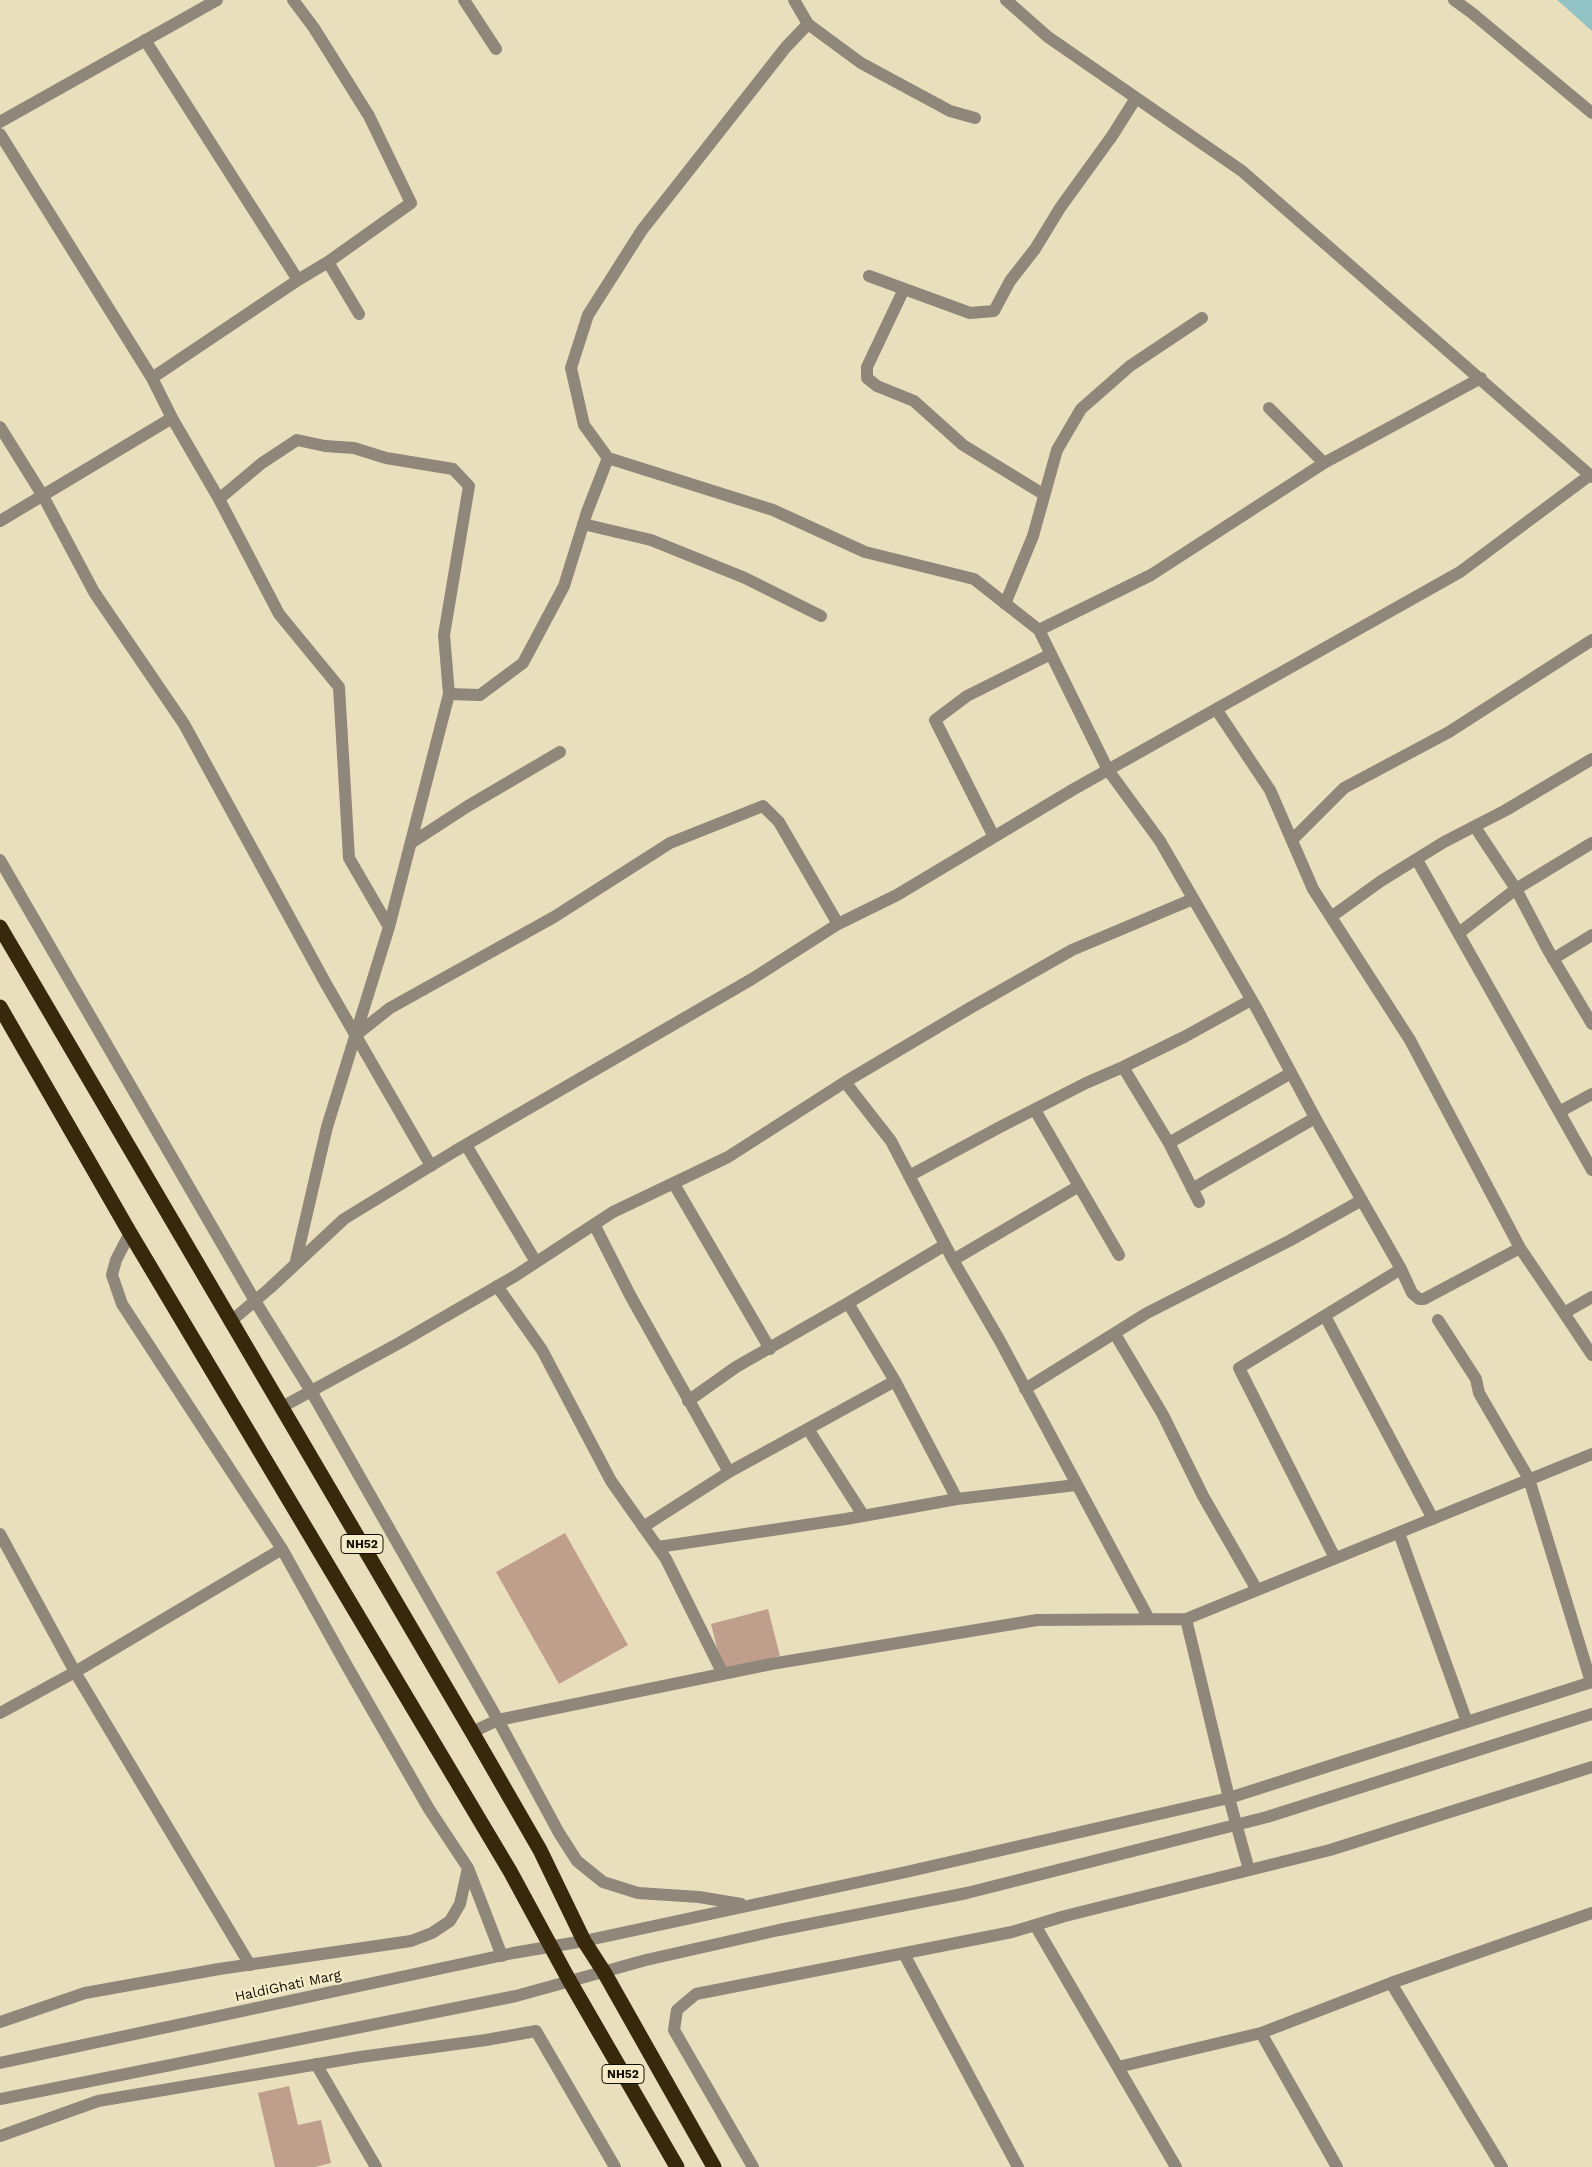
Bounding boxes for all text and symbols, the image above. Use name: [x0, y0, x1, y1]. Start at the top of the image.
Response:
road number: NH52: [341, 1535, 383, 1554]
street label: HaldiGhati Marg: [233, 1967, 343, 2005]
road number: NH52: [602, 2064, 644, 2084]

